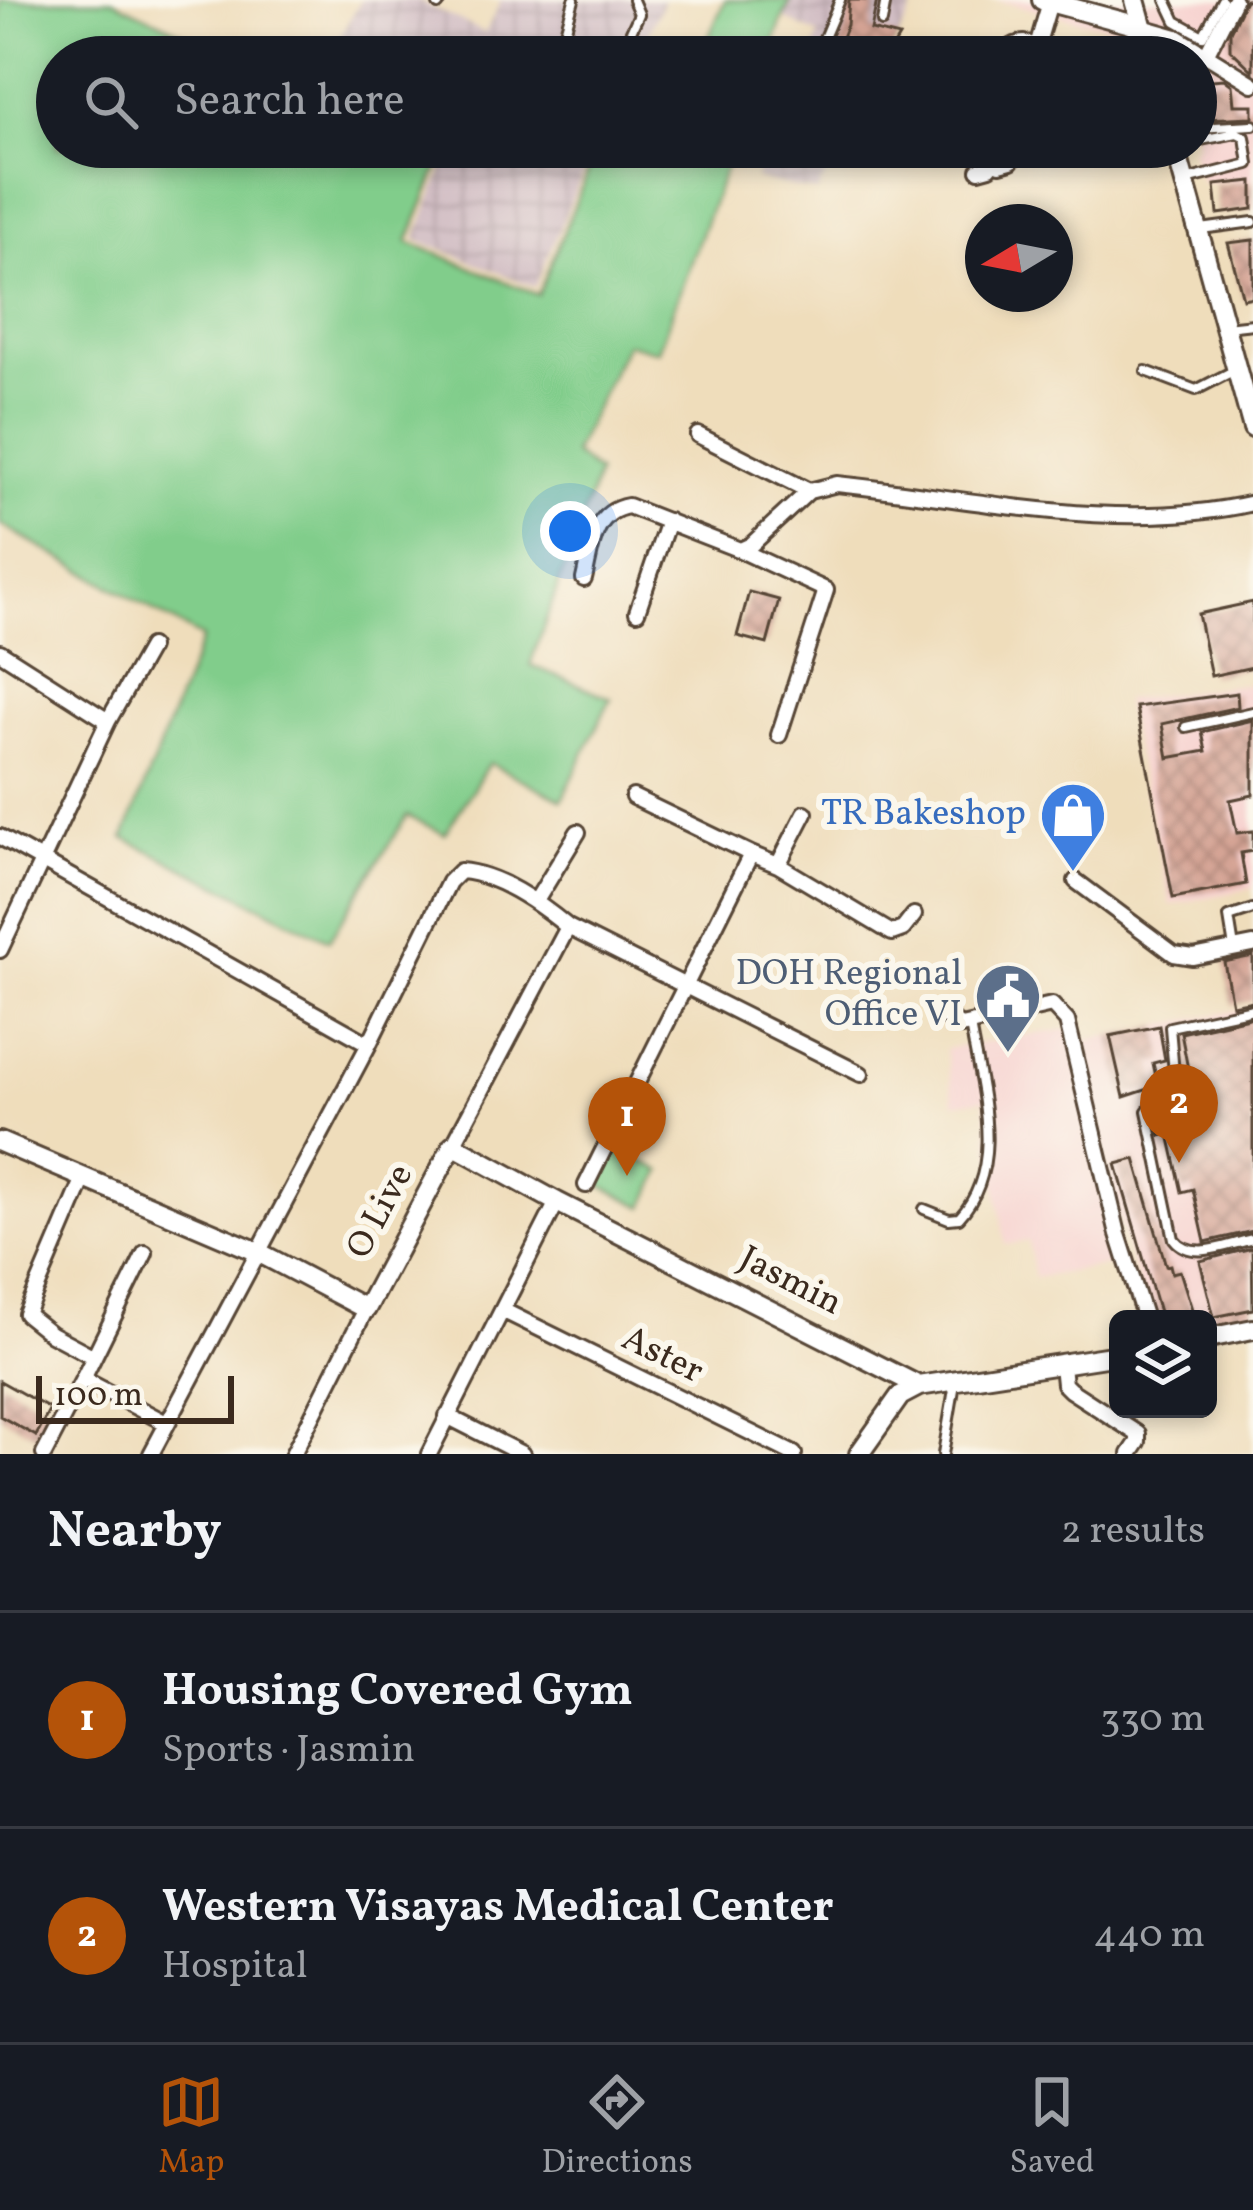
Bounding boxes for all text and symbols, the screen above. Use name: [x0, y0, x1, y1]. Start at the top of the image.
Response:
search box: [36, 36, 1217, 168]
icon: search: [78, 69, 144, 135]
text: Search here: [174, 71, 405, 134]
north arrow: [965, 204, 1073, 312]
your location: [540, 501, 600, 561]
shop icon: TR Bakeshop: [1038, 780, 1108, 874]
place label: TR Bakeshop: [821, 790, 1026, 840]
place label: DOH Regional Office VI: [736, 950, 962, 1041]
public building icon: DOH Regional Office VI: [973, 961, 1043, 1055]
pin: 2: [1140, 1064, 1218, 1163]
pin: 1: [588, 1077, 666, 1176]
street label: O Live: [335, 1156, 427, 1268]
street label: Jasmin: [730, 1235, 850, 1329]
map controls: [1109, 1310, 1217, 1418]
button: layers: [1109, 1310, 1217, 1418]
street label: Aster: [613, 1315, 711, 1397]
scale bar: [36, 1370, 234, 1423]
text: 100 m: [54, 1374, 143, 1420]
text: Nearby: [48, 1497, 222, 1568]
text: 2 results: [1061, 1505, 1205, 1559]
text: Housing Covered Gym: [162, 1661, 633, 1724]
text: 1: [79, 1693, 95, 1747]
text: 330 m: [1100, 1693, 1205, 1747]
text: Sports · Jasmin: [162, 1724, 415, 1778]
text: Western Visayas Medical Center: [162, 1877, 834, 1940]
text: 2: [77, 1909, 97, 1963]
text: 440 m: [1093, 1909, 1205, 1963]
text: Hospital: [162, 1940, 308, 1994]
tab: Map: [158, 2069, 225, 2187]
tab: Directions: [541, 2069, 693, 2187]
tab: Saved: [1010, 2069, 1095, 2187]

